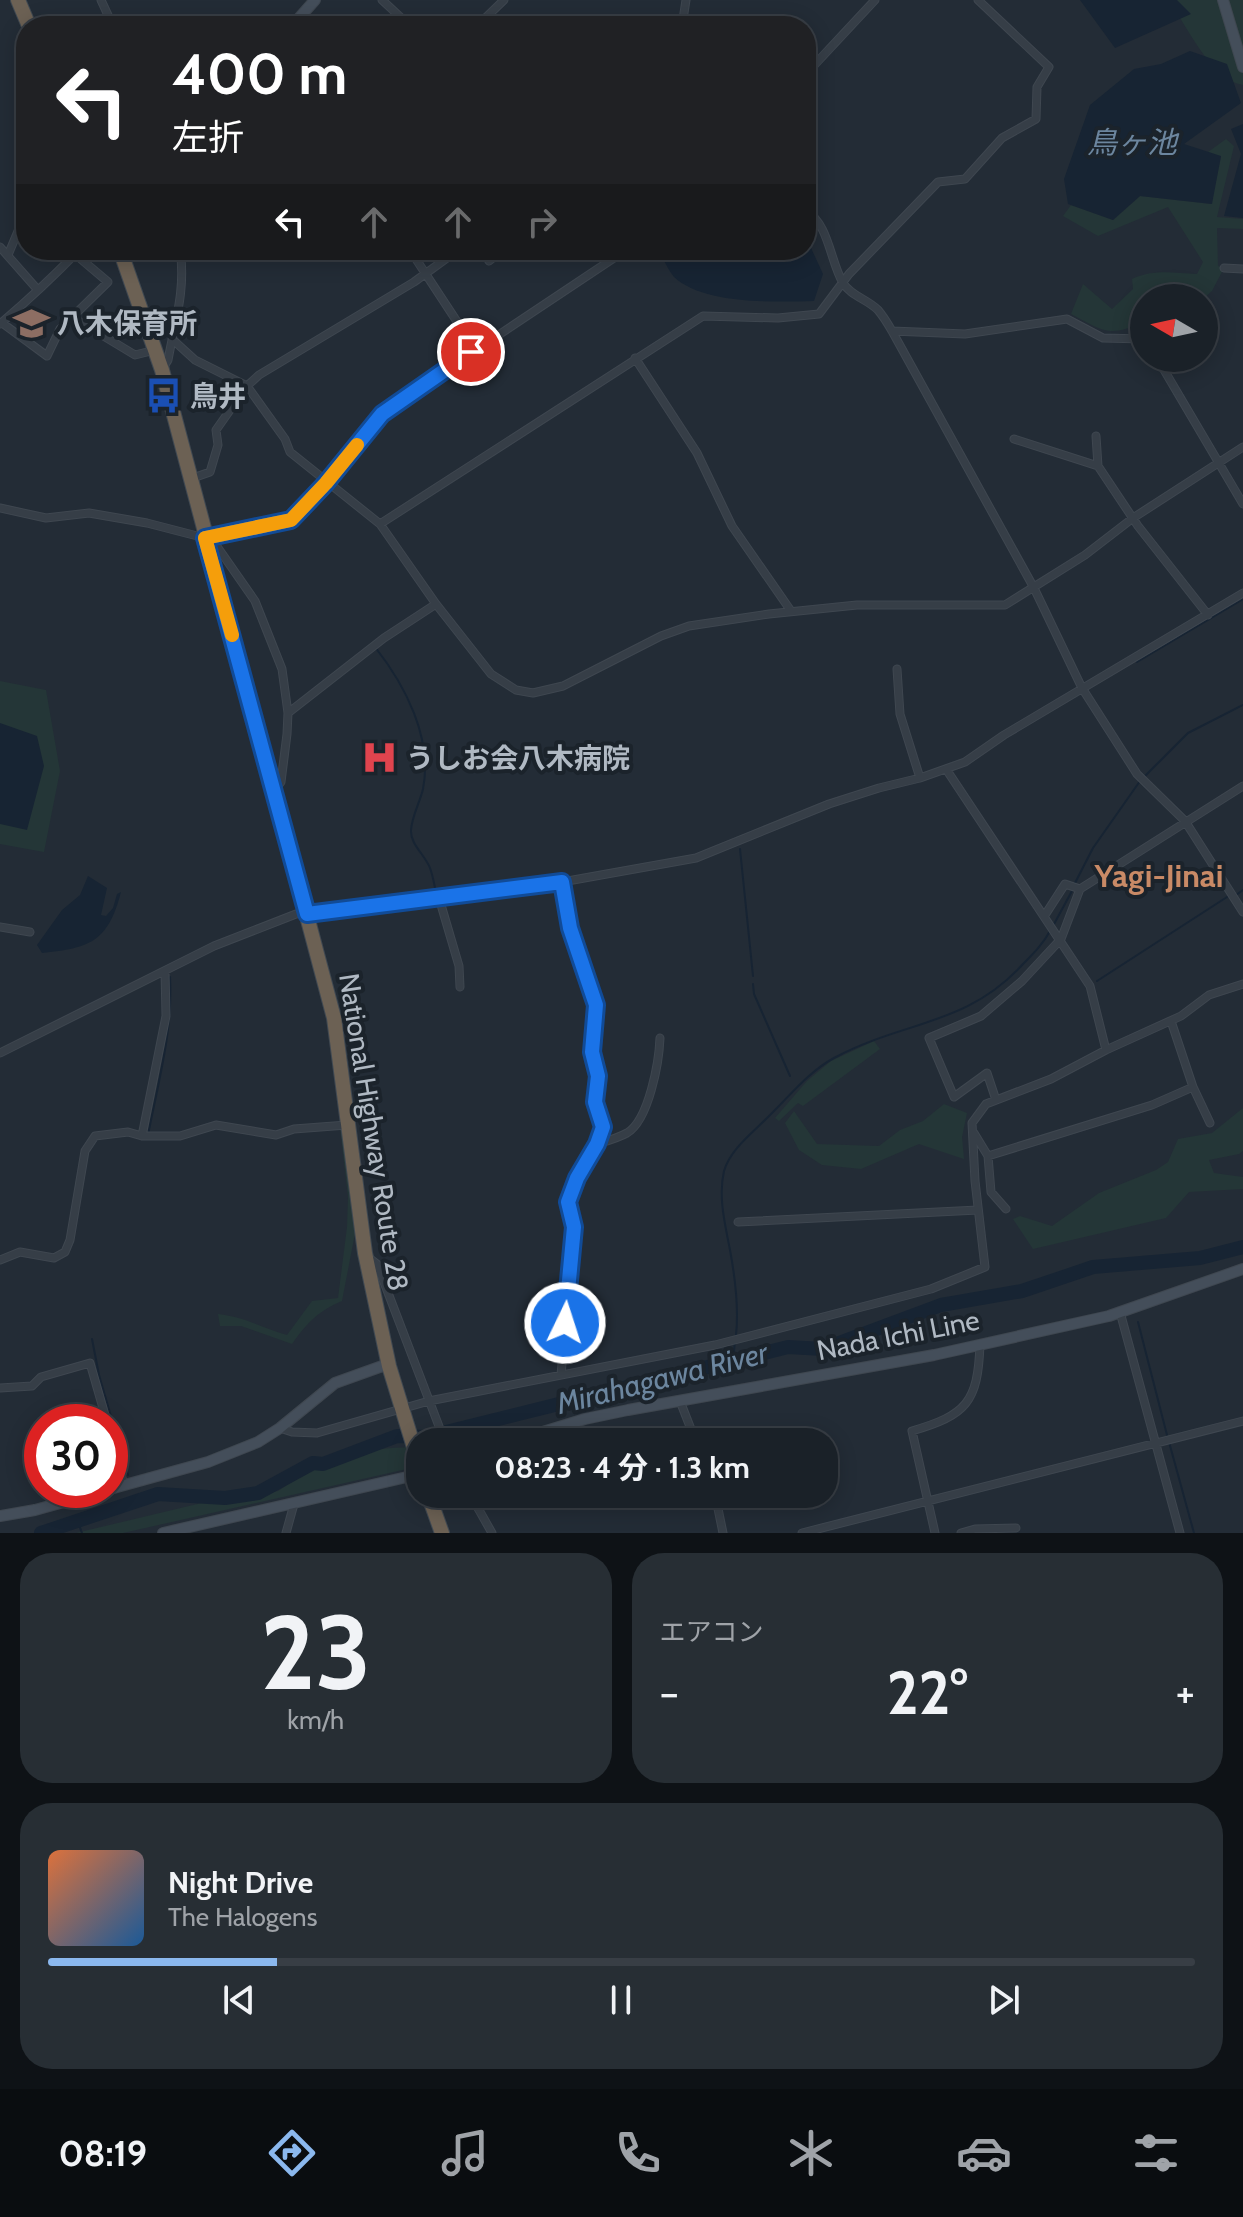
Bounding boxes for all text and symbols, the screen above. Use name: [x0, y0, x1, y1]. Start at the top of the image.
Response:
text: 400 m: [172, 40, 347, 108]
icon: left: [40, 48, 144, 152]
text: 左折: [172, 115, 244, 159]
water label: 鳥ヶ池: [1087, 124, 1180, 161]
icon: left: [268, 200, 312, 244]
icon: ahead: [352, 200, 396, 244]
icon: ahead: [436, 200, 480, 244]
icon: right: [520, 200, 564, 244]
north arrow: [1130, 284, 1218, 372]
map controls: [1130, 284, 1218, 372]
school or university icon: 八木保育所: [12, 304, 50, 342]
place label: 八木保育所: [57, 306, 197, 340]
pin: [437, 318, 505, 386]
icon: arrive: [449, 330, 493, 374]
bus stop icon: 鳥井: [145, 377, 183, 415]
place label: 鳥井: [190, 379, 246, 413]
hospital icon: うしお会八木病院: [361, 739, 399, 777]
place label: うしお会八木病院: [406, 741, 630, 775]
district label: Yagi-Jinai: [1094, 856, 1223, 895]
street label: National Highway Route 28: [332, 971, 416, 1293]
position arrow: [523, 1281, 607, 1365]
street label: Nada Ichi Line: [814, 1303, 982, 1367]
water label: Mirahagawa River: [552, 1333, 773, 1422]
speed limit sign: 30: [24, 1404, 128, 1508]
text: 08:23 · 4 分 · 1.3 km: [494, 1449, 750, 1486]
text: 23: [260, 1589, 371, 1715]
text: エアコン: [660, 1616, 764, 1648]
text: 22°: [887, 1656, 968, 1729]
text: −: [660, 1666, 679, 1719]
text: +: [1176, 1666, 1195, 1719]
text: km/h: [287, 1704, 344, 1736]
text: Night Drive: [168, 1864, 313, 1901]
text: The Halogens: [168, 1901, 317, 1933]
icon: previous: [217, 1978, 261, 2022]
icon: pause: [599, 1978, 643, 2022]
icon: next: [982, 1978, 1026, 2022]
icon: directions: [264, 2125, 320, 2181]
icon: music: [437, 2125, 493, 2181]
icon: phone: [610, 2125, 666, 2181]
icon: climate: [783, 2125, 839, 2181]
icon: car: [956, 2125, 1012, 2181]
icon: filters: [1128, 2125, 1184, 2181]
text: 08:19: [58, 2131, 147, 2175]

